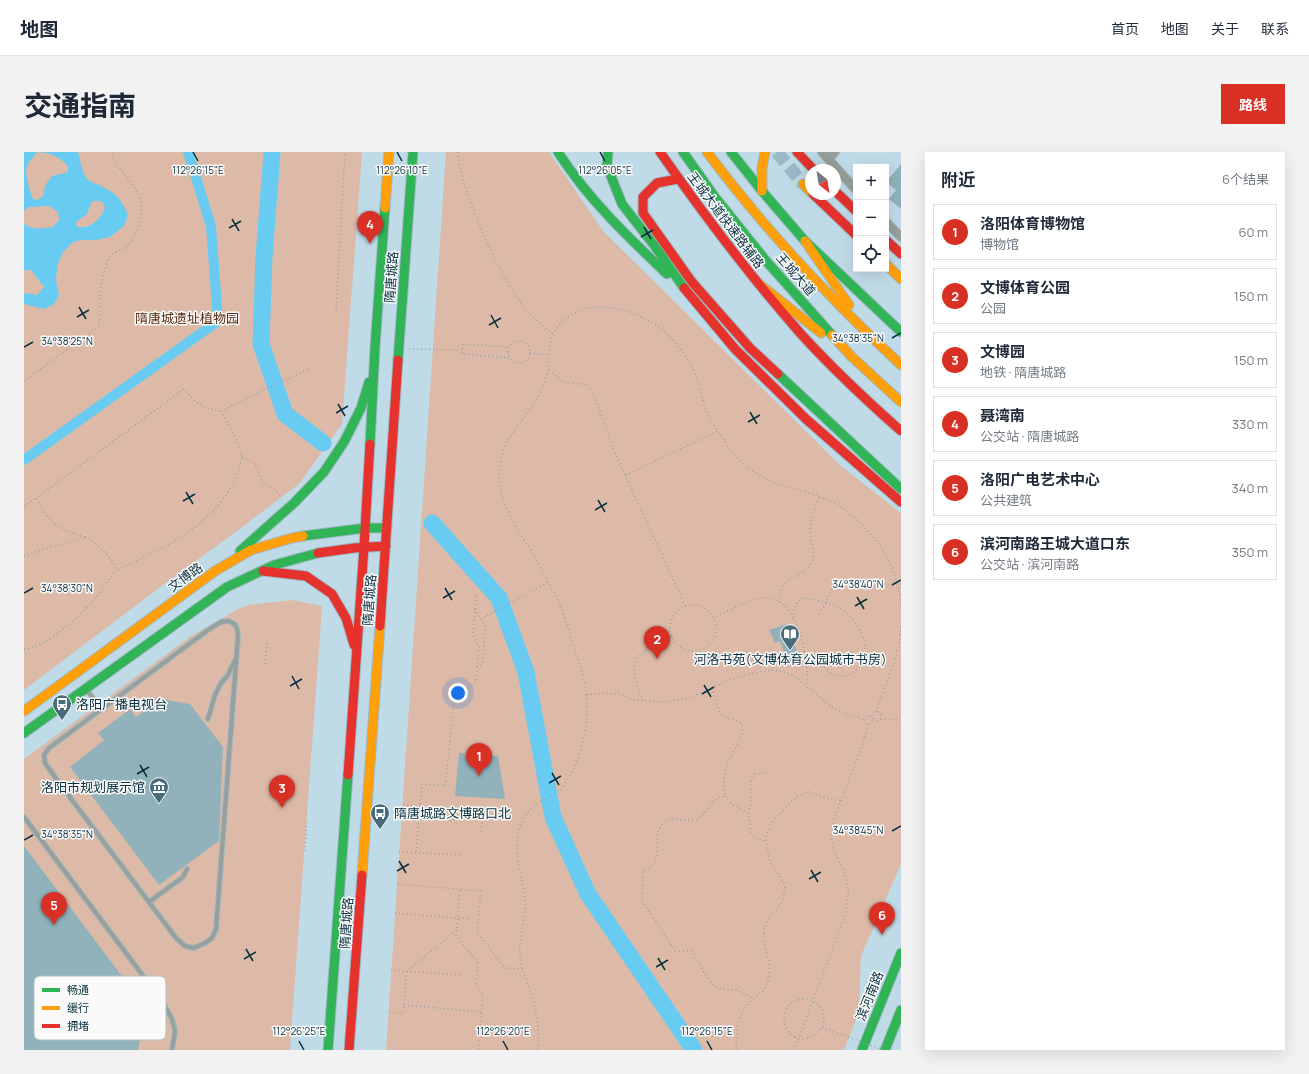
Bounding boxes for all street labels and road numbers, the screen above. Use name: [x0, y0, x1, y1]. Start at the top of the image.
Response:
street label: 王城大道快速路辅路: [684, 168, 768, 272]
street label: 王城大道: [772, 248, 820, 300]
street label: 隋唐城路: [380, 250, 402, 304]
street label: 文博路: [164, 558, 206, 596]
street label: 隋唐城路: [358, 573, 380, 627]
street label: 隋唐城路: [335, 896, 357, 950]
street label: 滨河南路: [851, 969, 887, 1023]

